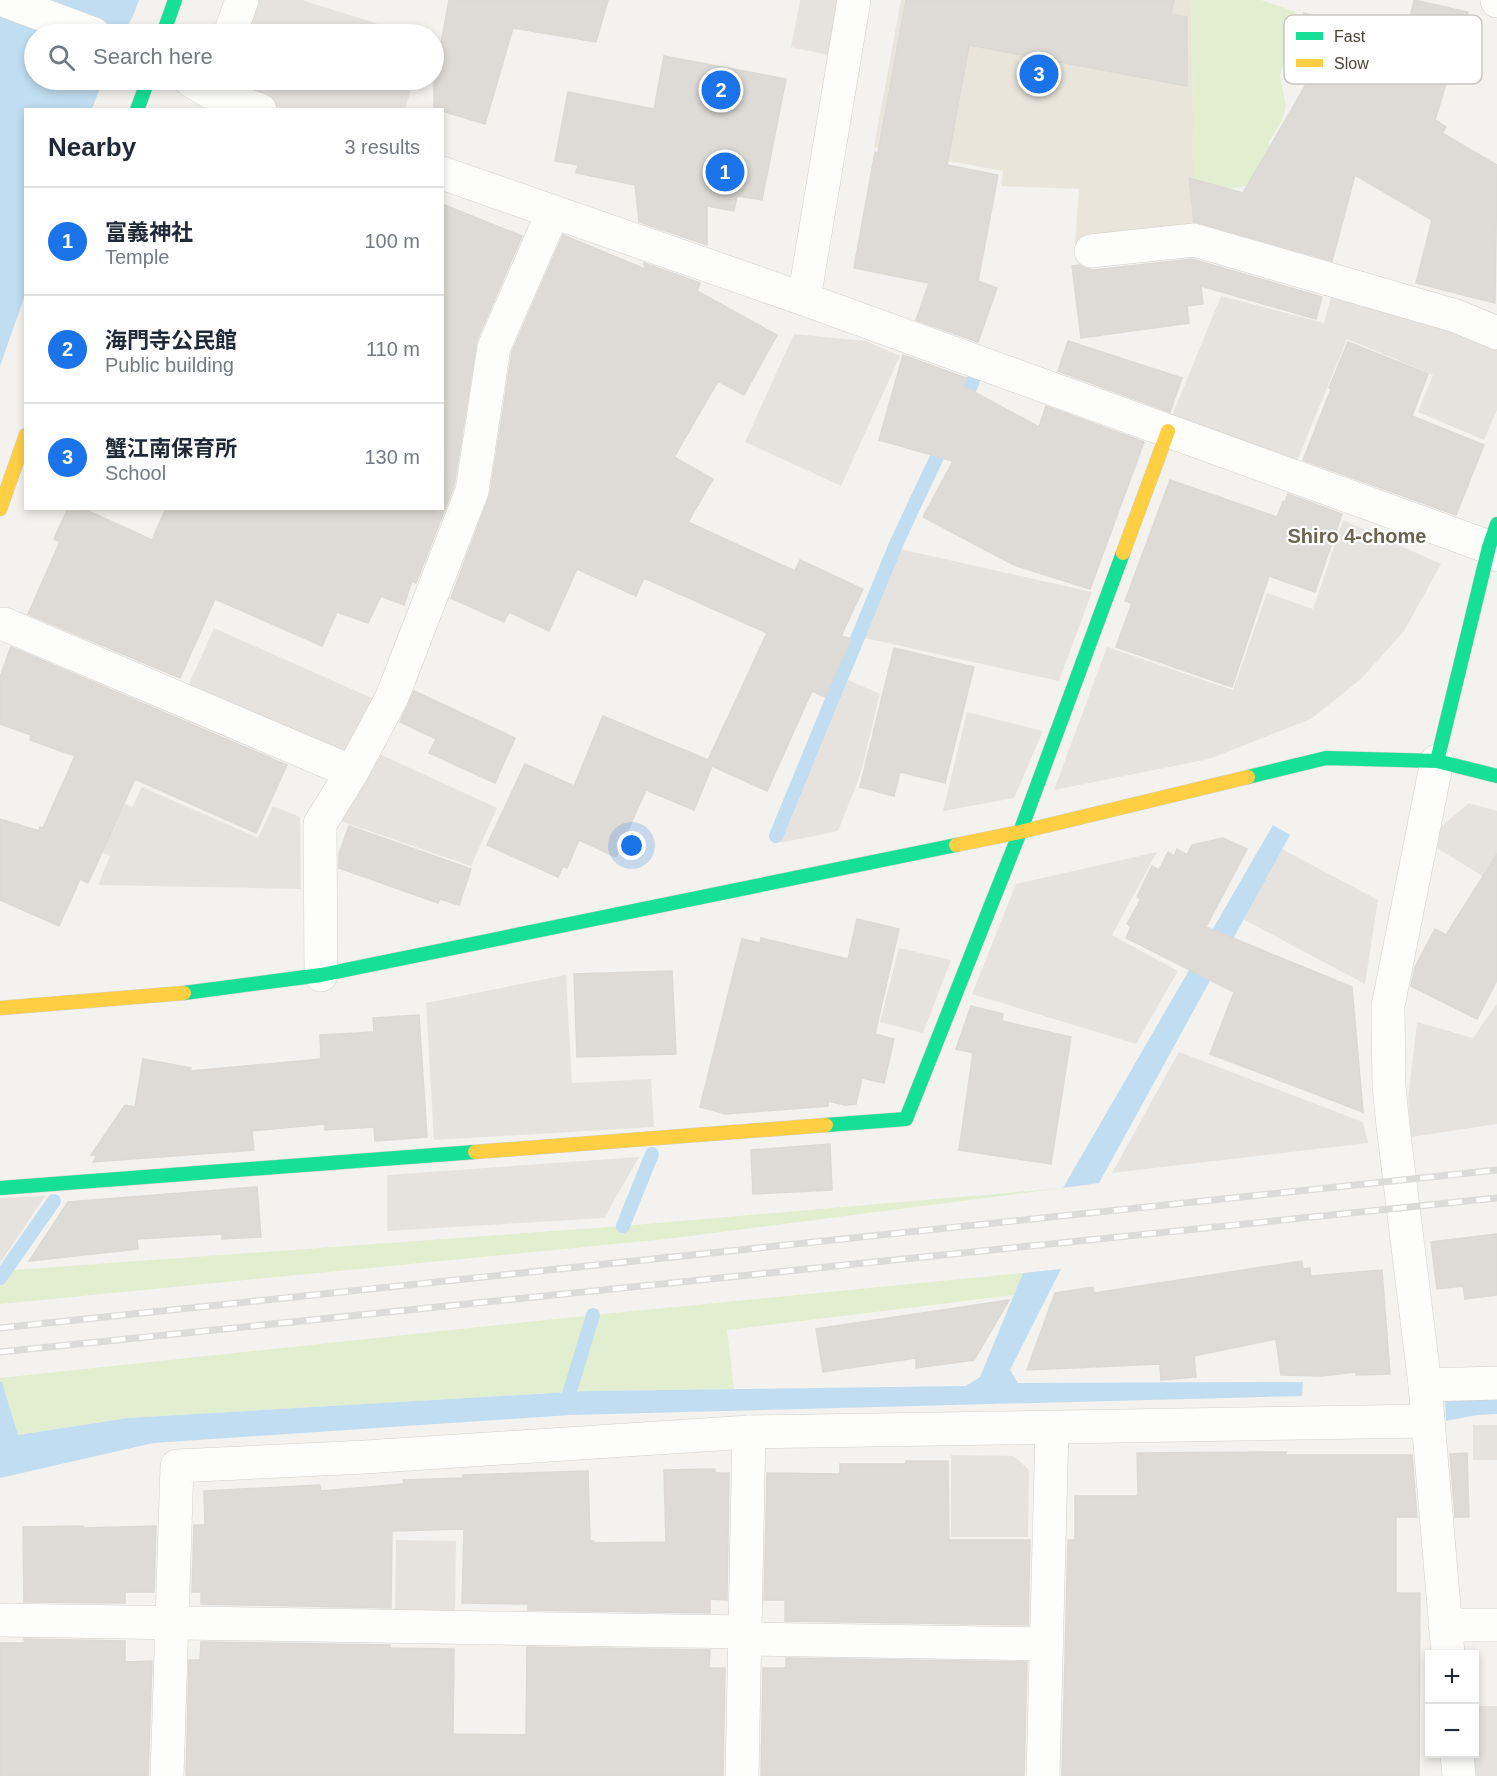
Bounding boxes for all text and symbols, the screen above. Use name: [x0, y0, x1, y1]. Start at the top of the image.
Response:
legend: [1284, 15, 1482, 84]
search box: [24, 24, 444, 90]
text: Fast: [1334, 28, 1366, 45]
icon: search: [45, 41, 78, 74]
text: Search here: [93, 44, 213, 69]
pin: 3: [1020, 52, 1058, 97]
text: Slow: [1334, 55, 1369, 72]
pin: 2: [702, 68, 740, 112]
text: Nearby: [48, 132, 136, 162]
text: 3 results: [344, 136, 420, 158]
pin: 1: [706, 150, 744, 195]
text: 富義神社: [105, 220, 193, 245]
text: 1: [62, 230, 73, 252]
text: 100 m: [364, 230, 420, 252]
text: Temple: [105, 246, 169, 268]
text: 海門寺公民館: [105, 328, 237, 353]
text: 2: [62, 338, 73, 360]
text: 110 m: [366, 338, 420, 360]
text: Public building: [105, 354, 234, 376]
text: 蟹江南保育所: [105, 436, 237, 461]
text: 3: [62, 446, 73, 468]
text: 130 m: [364, 446, 420, 468]
text: School: [105, 462, 166, 484]
district label: Shiro 4-chome: [1288, 525, 1426, 547]
your location: [617, 831, 646, 860]
map controls: [1425, 1650, 1479, 1758]
button: +: [1425, 1650, 1479, 1704]
button: −: [1425, 1704, 1479, 1758]

